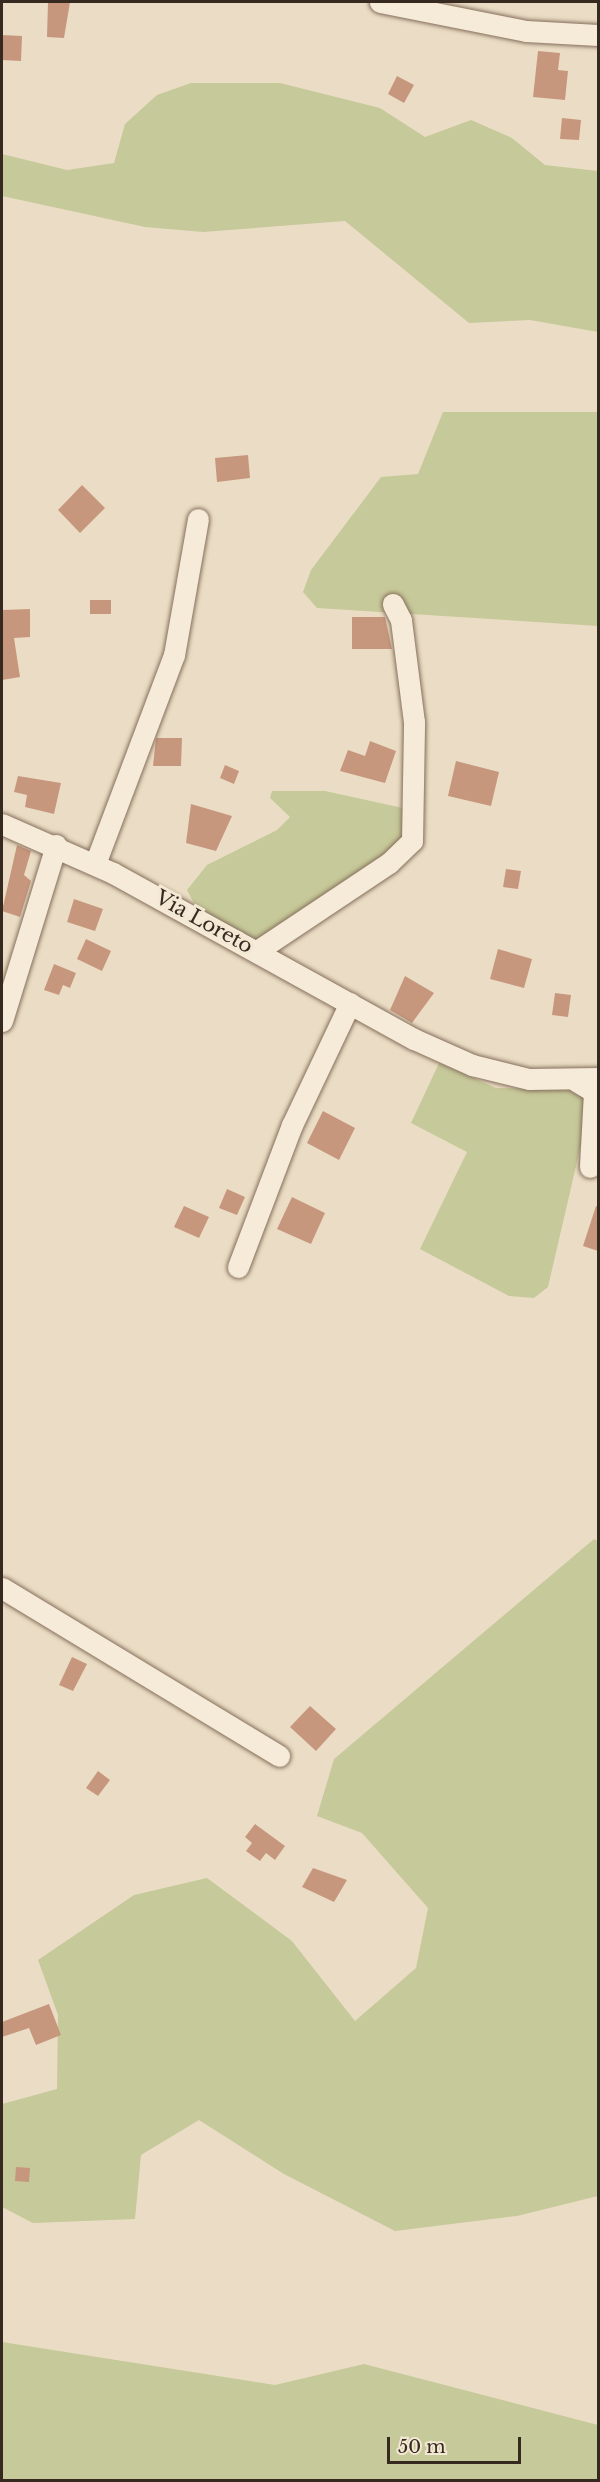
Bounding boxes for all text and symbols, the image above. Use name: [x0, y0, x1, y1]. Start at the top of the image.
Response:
street label: Via Loreto: [151, 885, 257, 959]
scale bar: [390, 2425, 524, 2463]
text: 50 m: [398, 2436, 446, 2458]

